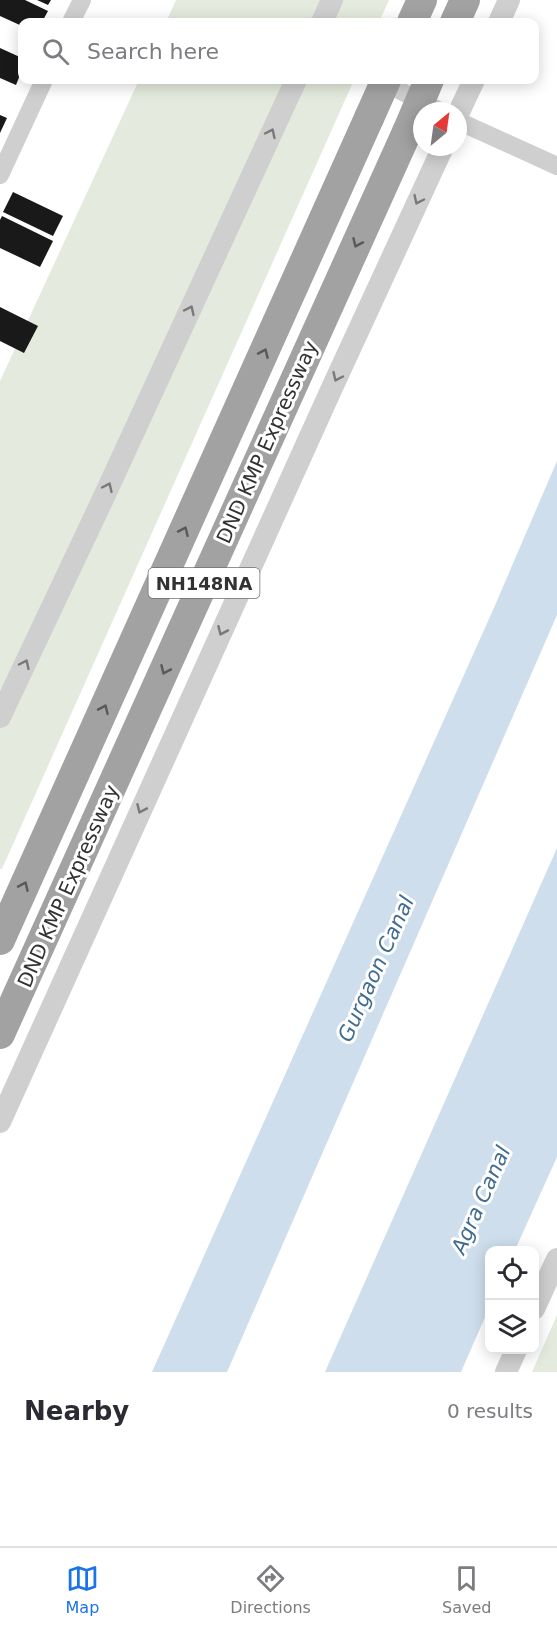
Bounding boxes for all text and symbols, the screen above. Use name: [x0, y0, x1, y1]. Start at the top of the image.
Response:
search box: [18, 18, 539, 84]
icon: search: [39, 35, 72, 68]
text: Search here: [87, 39, 219, 64]
north arrow: [413, 102, 467, 156]
one-way arrow: [264, 129, 276, 140]
one-way arrow: [414, 194, 426, 205]
one-way arrow: [352, 236, 364, 247]
one-way arrow: [183, 306, 195, 317]
street label: DND KMP Expressway: [211, 337, 323, 547]
one-way arrow: [256, 348, 268, 359]
one-way arrow: [332, 371, 344, 382]
one-way arrow: [101, 483, 113, 494]
one-way arrow: [177, 526, 189, 537]
road number: NH148NA: [148, 568, 260, 598]
one-way arrow: [217, 625, 229, 636]
one-way arrow: [18, 659, 30, 670]
one-way arrow: [161, 663, 173, 674]
one-way arrow: [97, 704, 109, 715]
street label: DND KMP Expressway: [12, 781, 124, 991]
one-way arrow: [137, 803, 149, 814]
one-way arrow: [17, 882, 29, 893]
water label: Gurgaon Canal: [333, 892, 419, 1046]
water label: Agra Canal: [446, 1142, 516, 1259]
map controls: [485, 1246, 539, 1354]
button: locate: [485, 1246, 539, 1300]
button: layers: [485, 1300, 539, 1354]
text: Nearby: [24, 1396, 129, 1426]
text: 0 results: [447, 1399, 533, 1423]
tab: Map: [66, 1562, 99, 1617]
tab: Directions: [230, 1562, 311, 1617]
tab: Saved: [442, 1562, 491, 1617]

